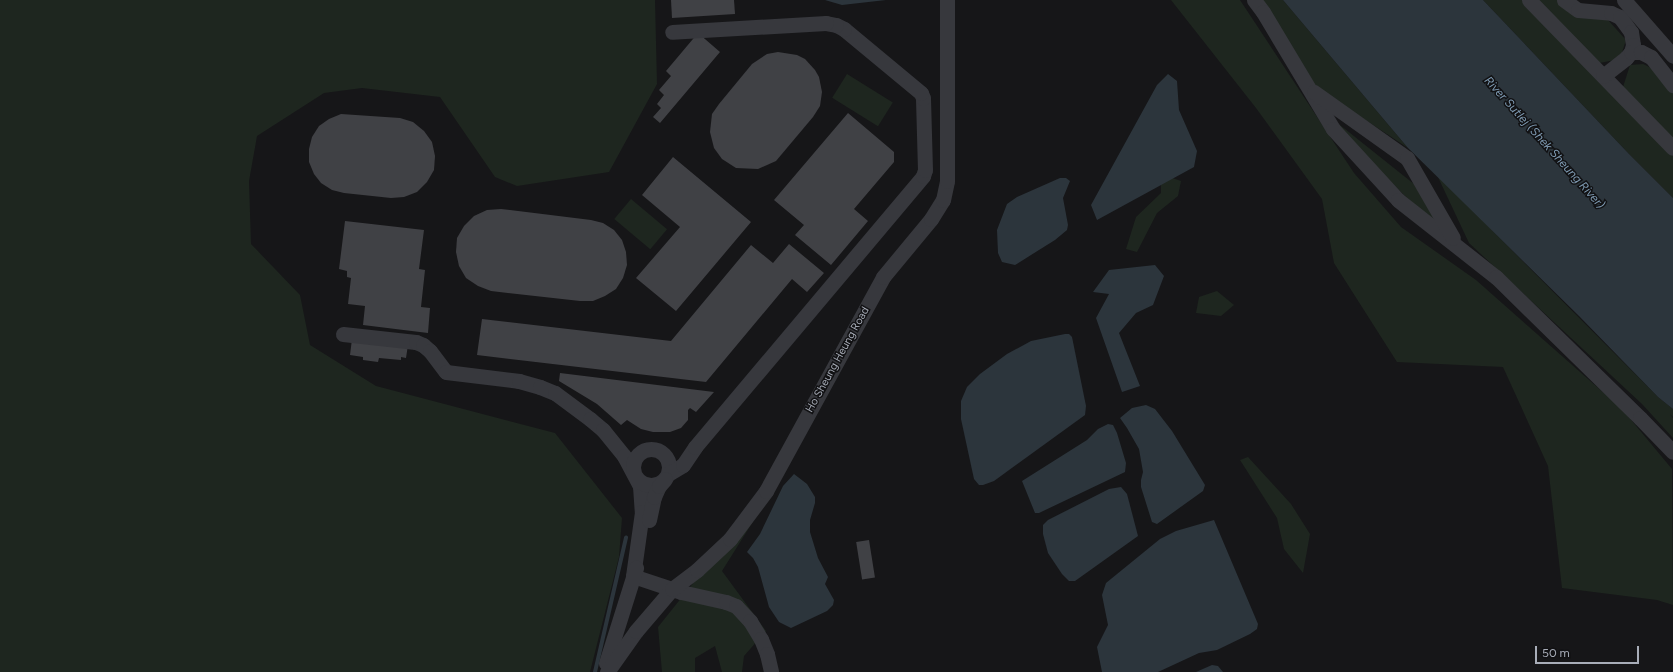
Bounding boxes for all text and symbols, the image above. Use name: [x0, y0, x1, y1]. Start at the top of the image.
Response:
water label: River Sutlej (Shek Sheung River): [1481, 74, 1607, 212]
street label: Ho Sheung Heung Road: [803, 305, 873, 415]
scale bar: [1537, 638, 1641, 664]
text: 50 m: [1542, 646, 1570, 660]

